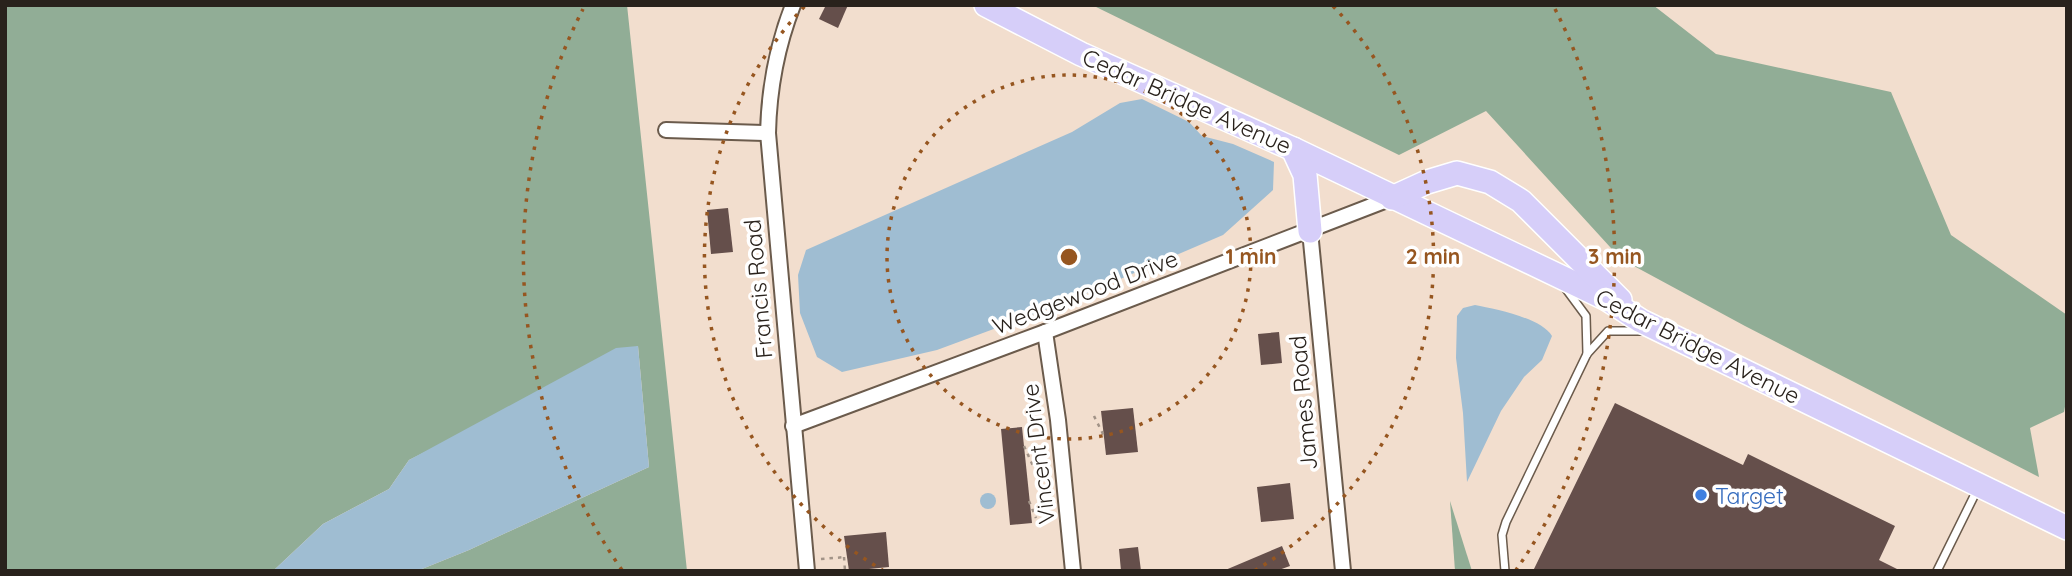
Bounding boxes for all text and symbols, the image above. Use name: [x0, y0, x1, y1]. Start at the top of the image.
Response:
street label: Cedar Bridge Avenue: [1078, 42, 1296, 160]
street label: Francis Road: [737, 218, 779, 360]
street label: Wedgewood Drive: [988, 243, 1182, 341]
text: 1 min: [1226, 243, 1276, 269]
text: 2 min: [1406, 243, 1460, 269]
text: 3 min: [1588, 243, 1642, 269]
centre of rings: [1057, 245, 1081, 269]
street label: Cedar Bridge Avenue: [1591, 282, 1805, 410]
street label: James Road: [1283, 334, 1323, 472]
street label: Vincent Drive: [1015, 382, 1061, 526]
place label: Target: [1715, 481, 1784, 510]
marker: Target: [1693, 487, 1709, 503]

